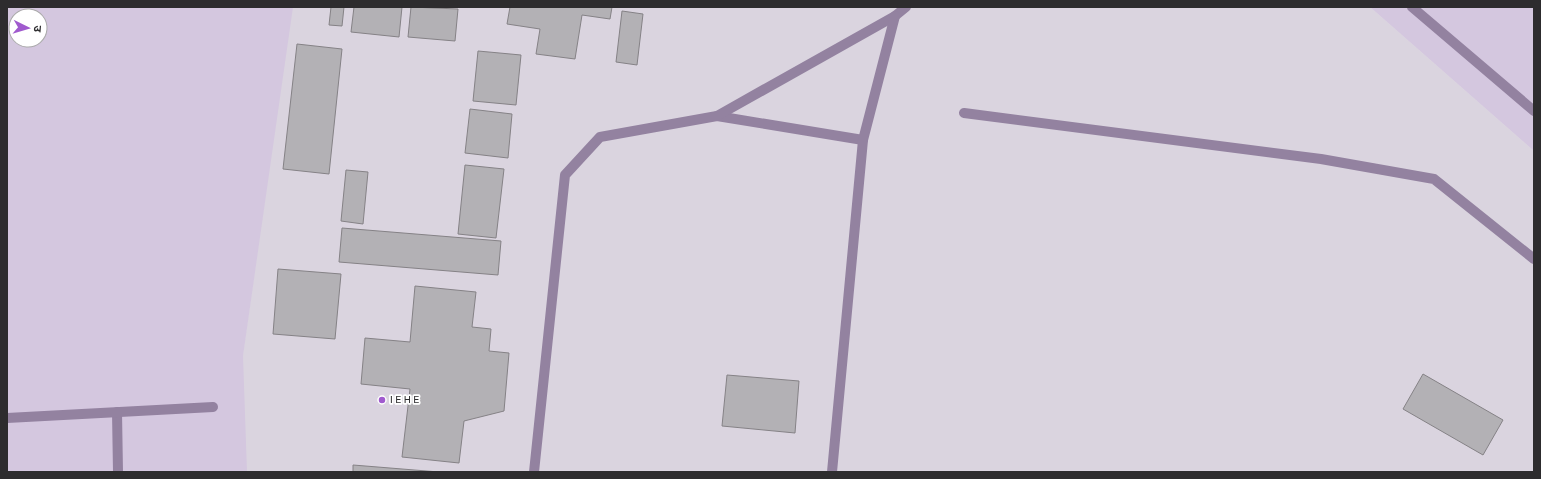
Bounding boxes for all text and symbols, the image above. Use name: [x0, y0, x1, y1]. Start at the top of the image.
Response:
north arrow: [8, 8, 48, 48]
text: उ: [31, 25, 44, 33]
place label: I E H E: [390, 394, 419, 406]
marker: I E H E: [377, 395, 387, 405]

